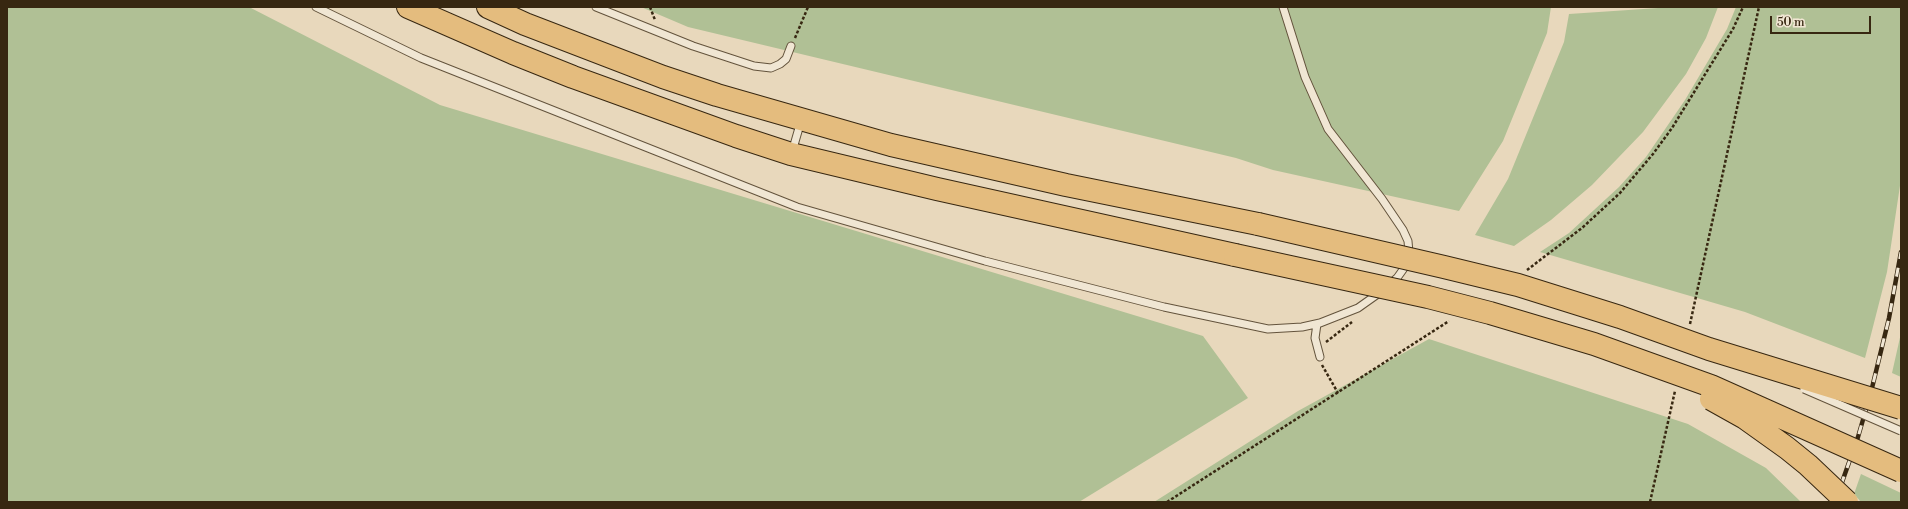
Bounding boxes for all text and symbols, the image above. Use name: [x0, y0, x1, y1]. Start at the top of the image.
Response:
scale bar: [1772, 8, 1873, 34]
text: 50 m: [1777, 15, 1805, 30]

